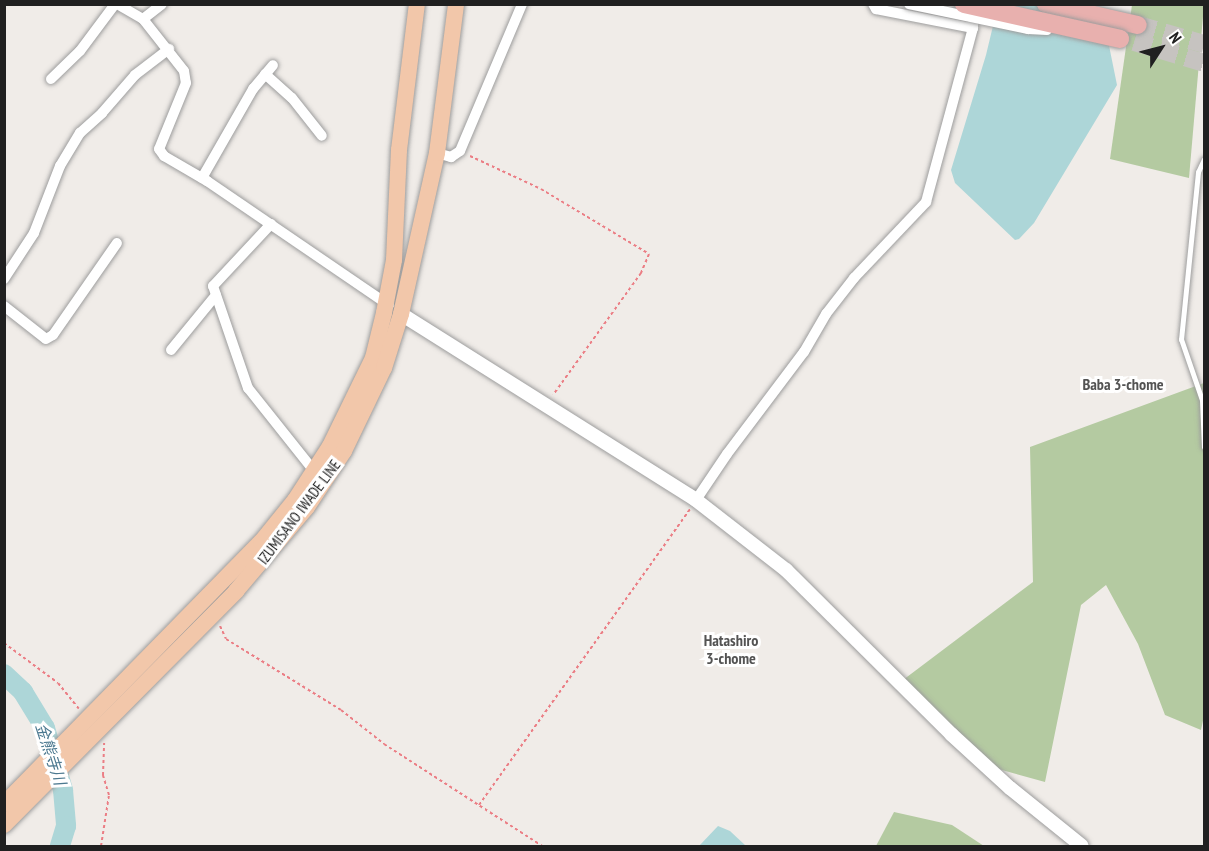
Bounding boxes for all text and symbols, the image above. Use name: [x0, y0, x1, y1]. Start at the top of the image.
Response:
north arrow: [1131, 18, 1191, 78]
text: N: [1165, 28, 1186, 47]
district label: Baba 3-chome: [1082, 374, 1164, 394]
street label: IZUMISANO IWADE LINE: [254, 456, 344, 568]
district label: Hatashiro 3-chome: [704, 630, 758, 668]
water label: 金熊寺川: [32, 721, 70, 787]

